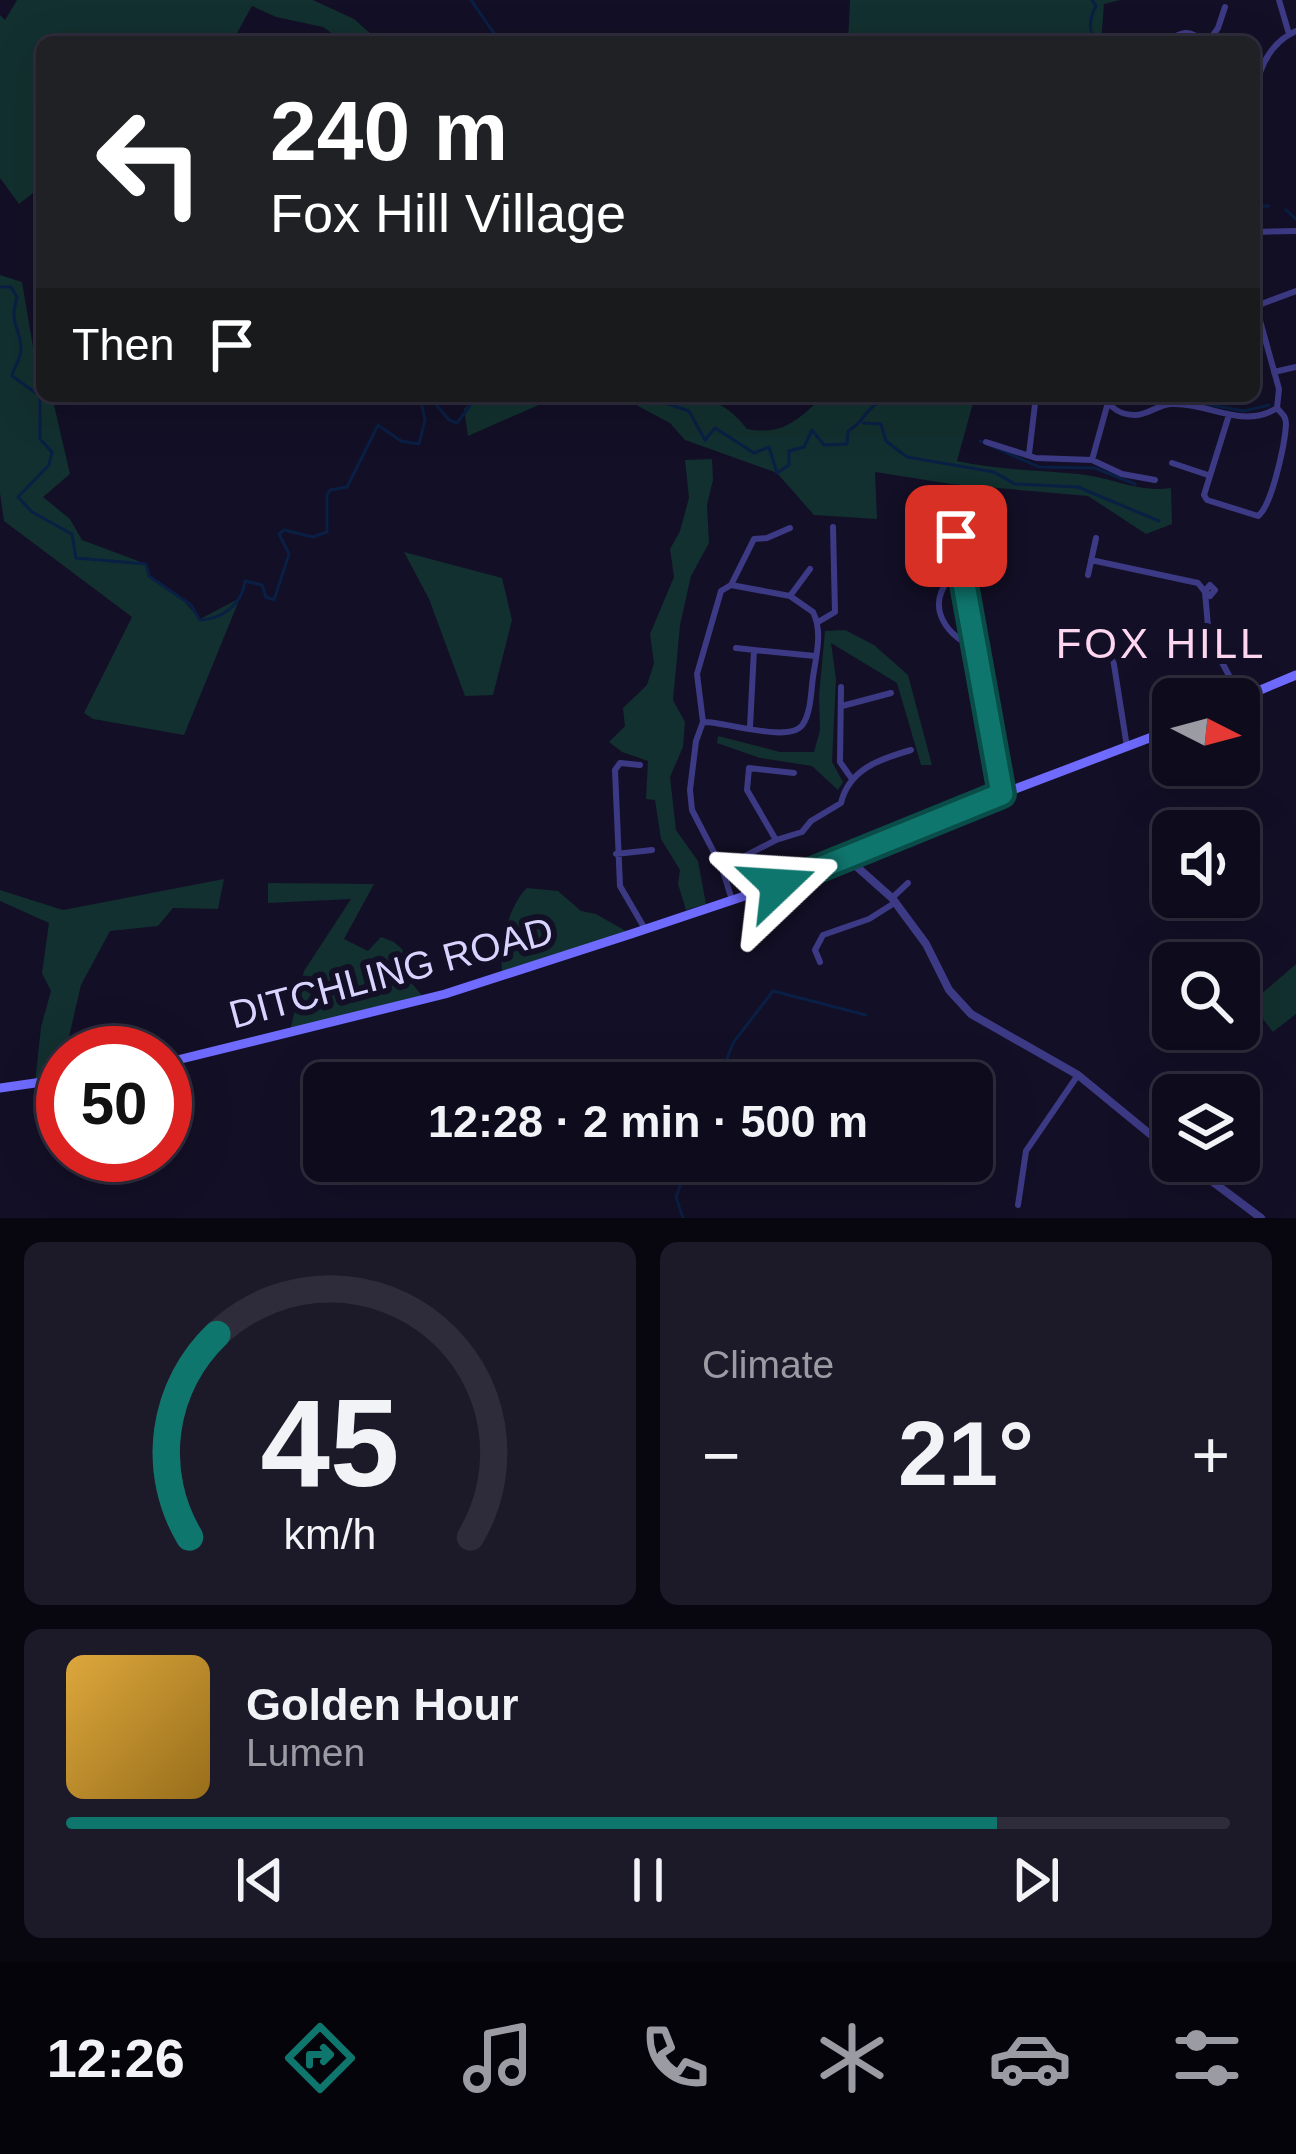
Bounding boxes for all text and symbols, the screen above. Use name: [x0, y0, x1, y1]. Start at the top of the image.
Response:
icon: left: [72, 84, 228, 240]
text: 240 m: [270, 84, 508, 178]
text: Fox Hill Village: [270, 183, 626, 243]
icon: arrive: [199, 312, 265, 378]
text: Then: [72, 319, 175, 370]
pin: [905, 485, 1007, 587]
icon: arrive: [923, 503, 989, 569]
district label: FOX HILL: [1056, 620, 1266, 667]
north arrow: [1152, 678, 1260, 786]
map controls: [1152, 678, 1260, 1182]
button: sound: [1152, 810, 1260, 918]
position arrow: [715, 822, 841, 948]
street label: DITCHLING ROAD: [224, 909, 558, 1036]
button: search: [1152, 942, 1260, 1050]
speed limit sign: 50: [36, 1026, 192, 1182]
button: layers: [1152, 1074, 1260, 1182]
text: 12:28 · 2 min · 500 m: [428, 1096, 868, 1147]
text: Climate: [702, 1343, 834, 1386]
text: 45: [261, 1373, 399, 1512]
text: 21°: [898, 1404, 1034, 1504]
text: −: [702, 1418, 741, 1492]
text: +: [1191, 1418, 1230, 1492]
text: km/h: [284, 1509, 376, 1557]
text: Golden Hour: [246, 1679, 518, 1730]
text: Lumen: [246, 1731, 365, 1774]
icon: previous: [227, 1847, 293, 1913]
icon: pause: [615, 1847, 681, 1913]
icon: next: [1003, 1847, 1069, 1913]
icon: directions: [278, 2016, 362, 2100]
icon: music: [456, 2016, 540, 2100]
icon: phone: [633, 2016, 717, 2100]
icon: climate: [810, 2016, 894, 2100]
icon: car: [988, 2016, 1072, 2100]
icon: filters: [1165, 2016, 1249, 2100]
text: 12:26: [47, 2028, 185, 2088]

